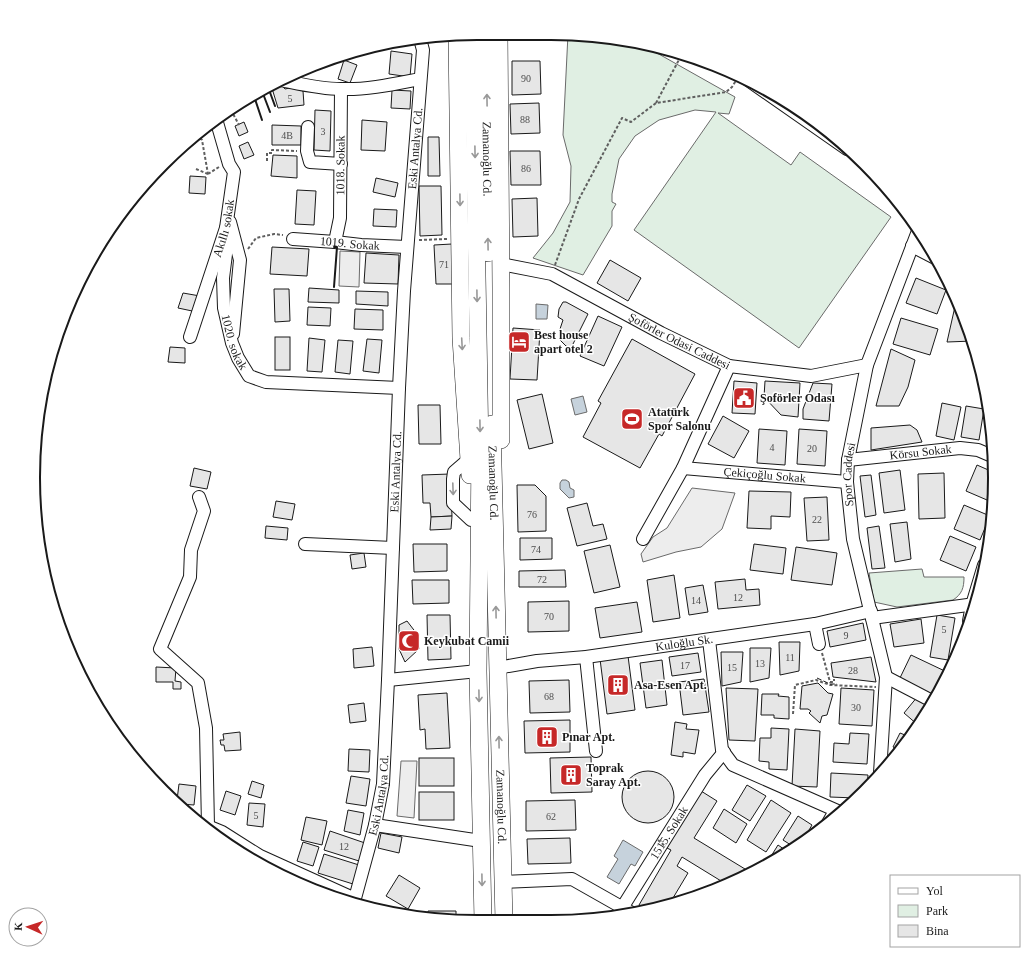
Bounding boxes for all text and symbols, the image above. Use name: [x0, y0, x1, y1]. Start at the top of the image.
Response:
house number: 90: [521, 73, 531, 84]
house number: 5: [288, 93, 293, 104]
one-way arrow: [483, 94, 491, 107]
street label: Eski Antalya Cd.: [405, 107, 425, 190]
house number: 88: [520, 114, 530, 125]
street label: Zamanoğlu Cd.: [480, 122, 494, 196]
house number: 3: [321, 126, 326, 137]
house number: 4B: [281, 130, 293, 141]
street label: 1018. Sokak: [333, 135, 348, 196]
one-way arrow: [471, 145, 479, 158]
house number: 86: [521, 163, 531, 174]
one-way arrow: [456, 193, 464, 206]
street label: Akıllı sokak: [210, 199, 237, 259]
street label: 1019. Sokak: [319, 234, 380, 253]
one-way arrow: [484, 238, 492, 251]
house number: 71: [439, 259, 449, 270]
one-way arrow: [474, 289, 481, 302]
street label: Şoförler Odasi Caddesi: [626, 310, 733, 373]
street label: 1020. sokak: [219, 313, 251, 373]
place label: Best house apart otel 2: [534, 328, 593, 356]
hotel icon: Best house apart otel 2: [506, 329, 532, 355]
one-way arrow: [458, 337, 465, 350]
public building icon: Şoförler Odası: [731, 385, 757, 411]
place label: Şoförler Odası: [760, 391, 835, 405]
place label: Atatürk Spor Salonu: [648, 405, 711, 433]
sports icon: Atatürk Spor Salonu: [619, 406, 645, 432]
one-way arrow: [476, 419, 484, 432]
street label: Eski Antalya Cd.: [387, 431, 404, 513]
street label: Spor Caddesi: [840, 441, 858, 507]
house number: 4: [770, 442, 775, 453]
street label: Körsu Sokak: [889, 442, 952, 463]
house number: 20: [807, 443, 817, 454]
street label: Zamanoğlu Cd.: [486, 445, 501, 520]
street label: Çekiçoğlu Sokak: [723, 464, 806, 485]
one-way arrow: [449, 482, 457, 495]
house number: 76: [527, 509, 537, 520]
house number: 22: [812, 514, 822, 525]
house number: 74: [531, 544, 541, 555]
house number: 72: [537, 574, 547, 585]
house number: 12: [733, 592, 743, 603]
house number: 14: [691, 595, 701, 606]
one-way arrow: [492, 606, 500, 619]
house number: 70: [544, 611, 554, 622]
house number: 5: [942, 624, 947, 635]
mosque icon: Keykubat Camii: [396, 628, 422, 654]
house number: 9: [844, 630, 849, 641]
street label: Kuloğlu Sk.: [654, 632, 714, 654]
place label: Keykubat Camii: [424, 634, 510, 648]
house number: 11: [785, 652, 795, 663]
house number: 13: [755, 658, 765, 669]
house number: 17: [680, 660, 690, 671]
house number: 15: [727, 662, 737, 673]
house number: 28: [848, 665, 858, 676]
building icon: Asa-Esen Apt.: [605, 672, 631, 698]
place label: Asa-Esen Apt.: [634, 678, 707, 692]
one-way arrow: [475, 689, 482, 702]
house number: 68: [544, 691, 554, 702]
house number: 30: [851, 702, 861, 713]
building icon: Pınar Apt.: [534, 724, 560, 750]
place label: Pınar Apt.: [562, 730, 615, 744]
one-way arrow: [495, 736, 503, 749]
street label: Eski Antalya Cd.: [365, 754, 391, 837]
place label: Toprak Saray Apt.: [586, 761, 641, 789]
building icon: Toprak Saray Apt.: [558, 762, 584, 788]
street label: Zamanoğlu Cd.: [493, 769, 509, 844]
street label: 1515. Sokak: [647, 804, 691, 862]
house number: 5: [254, 810, 259, 821]
house number: 62: [546, 811, 556, 822]
house number: 12: [339, 841, 349, 852]
one-way arrow: [478, 873, 486, 886]
legend: [890, 875, 1020, 947]
text: Yol: [926, 884, 943, 898]
text: Park: [926, 904, 948, 918]
north arrow: [8, 907, 48, 947]
text: K: [12, 921, 24, 931]
text: Bina: [926, 924, 949, 938]

